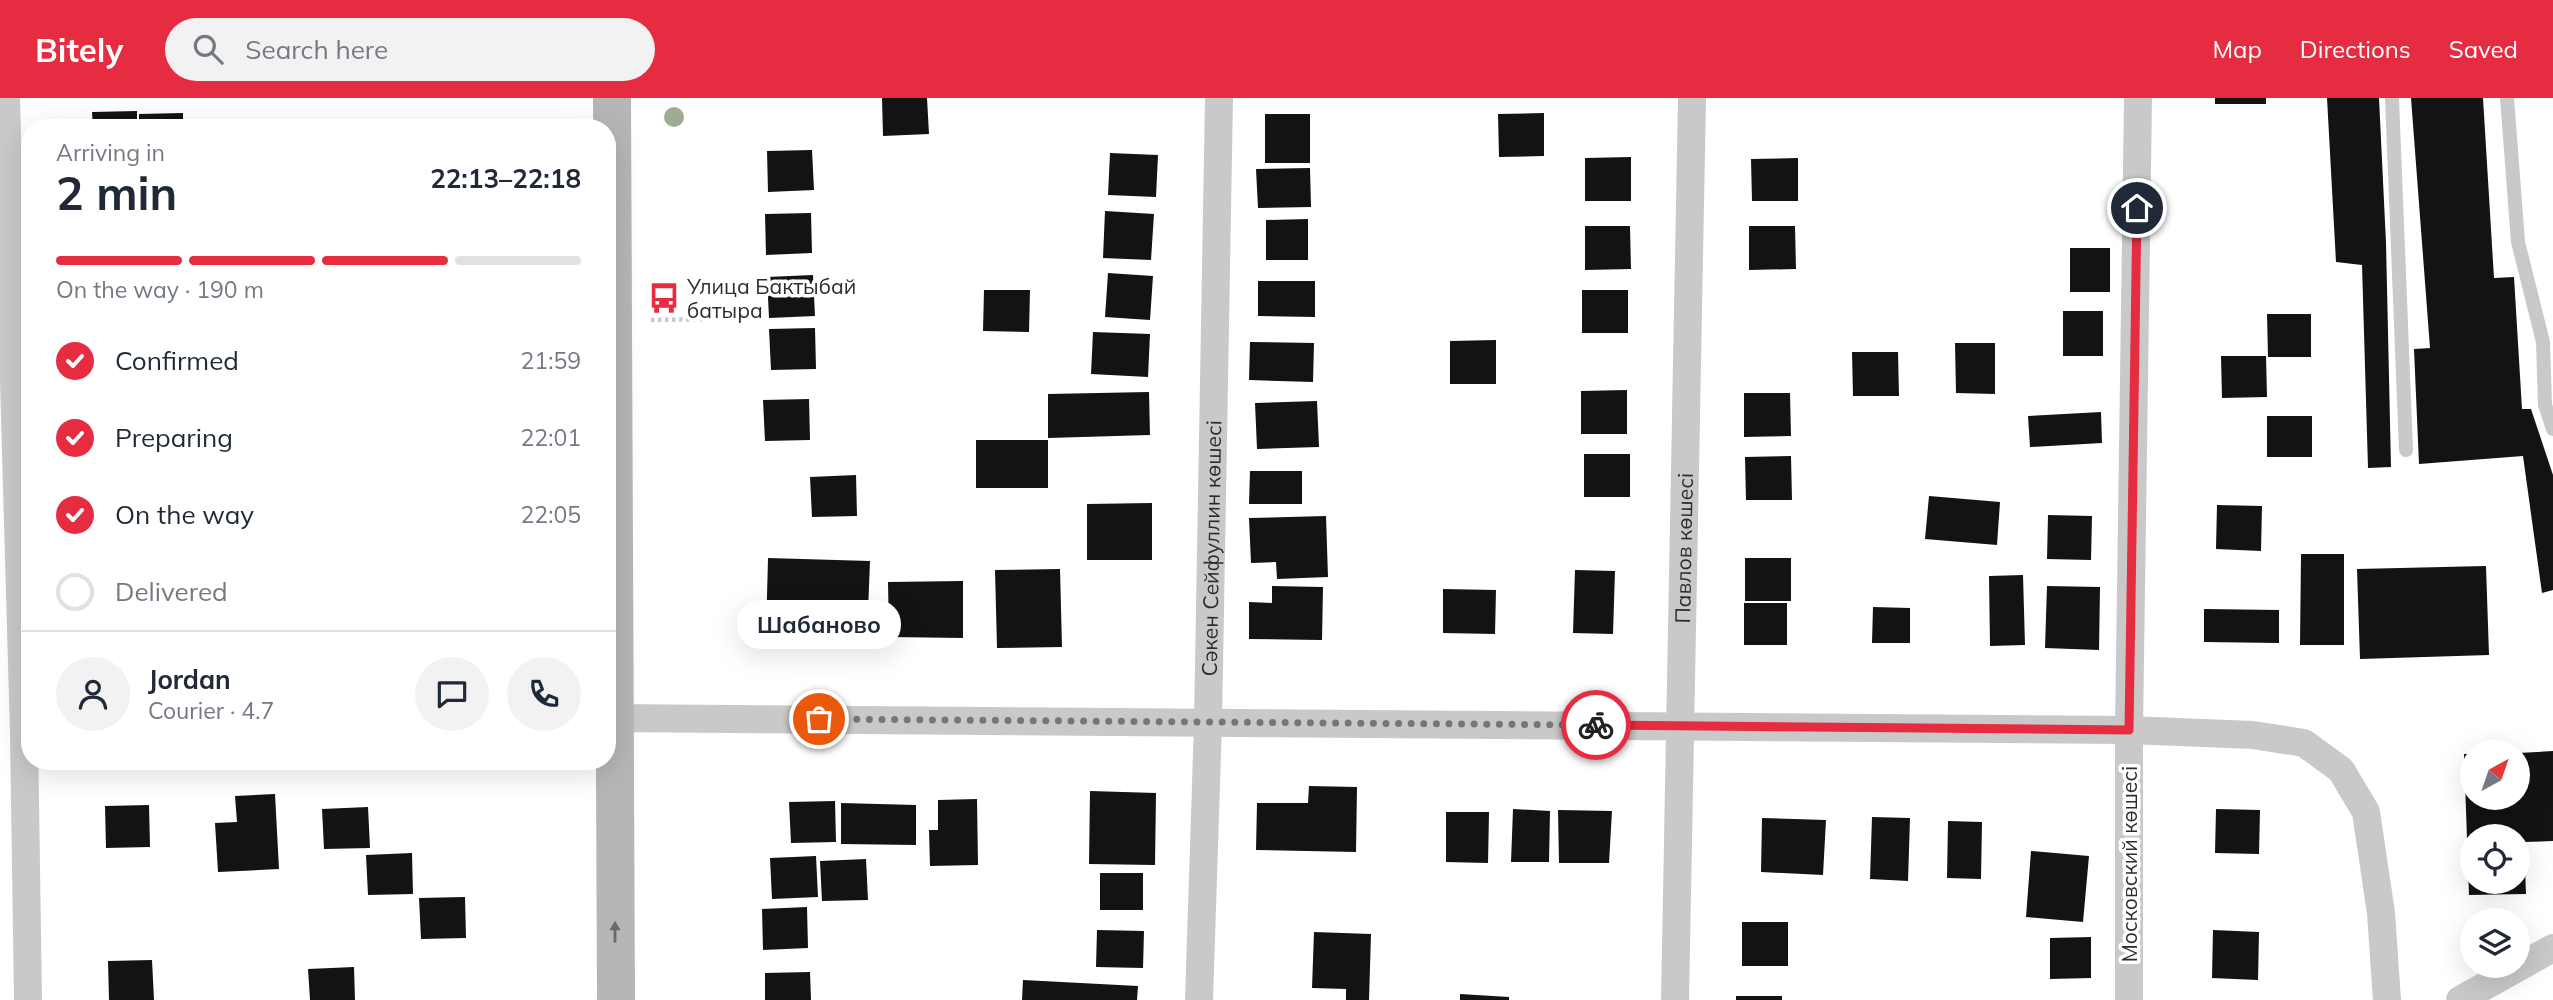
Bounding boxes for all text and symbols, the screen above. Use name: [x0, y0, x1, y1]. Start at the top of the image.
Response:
search box: [165, 18, 655, 81]
text: Bitely: [35, 29, 123, 70]
icon: search: [189, 30, 227, 68]
text: Search here: [245, 33, 388, 66]
text: Map: [2212, 34, 2262, 64]
text: Directions: [2300, 34, 2411, 64]
text: Saved: [2449, 34, 2518, 64]
text: Arriving in: [56, 138, 165, 167]
text: 22:13–22:18: [430, 162, 581, 195]
text: 2 min: [56, 164, 177, 222]
pin: [2107, 178, 2167, 238]
icon: home: [2118, 189, 2156, 227]
place label: Улица Бактыбай батыра: [686, 273, 856, 323]
text: On the way · 190 m: [56, 275, 264, 304]
bus stop icon: Улица Бактыбай батыра: [647, 281, 681, 315]
icon: check: [56, 342, 94, 380]
text: Confirmed: [115, 344, 239, 377]
text: 21:59: [521, 346, 581, 375]
icon: check: [56, 419, 94, 457]
street label: Сәкен Сейфуллин көшесі: [1196, 420, 1226, 677]
text: Preparing: [115, 421, 233, 454]
text: 22:01: [521, 423, 581, 452]
street label: Павлов көшесі: [1669, 473, 1698, 624]
icon: check: [56, 496, 94, 534]
text: On the way: [115, 498, 254, 531]
text: 22:05: [521, 500, 581, 529]
text: Delivered: [115, 575, 228, 608]
callout: Шабаново: [737, 600, 901, 649]
text: Шабаново: [757, 610, 881, 639]
button: person: [56, 657, 130, 731]
button: chat: [415, 657, 489, 731]
button: phone: [507, 657, 581, 731]
text: Jordan: [148, 663, 231, 696]
pin: [789, 689, 849, 749]
courier: [1561, 690, 1631, 760]
text: Courier · 4.7: [148, 696, 274, 725]
icon: bag: [800, 700, 838, 738]
icon: bike: [1577, 706, 1615, 744]
north arrow: [2460, 740, 2530, 810]
map controls: [2460, 740, 2530, 978]
street label: Московский көшесі: [2116, 766, 2142, 962]
button: locate: [2460, 824, 2530, 894]
button: layers: [2460, 908, 2530, 978]
one-way arrow: [610, 921, 621, 943]

